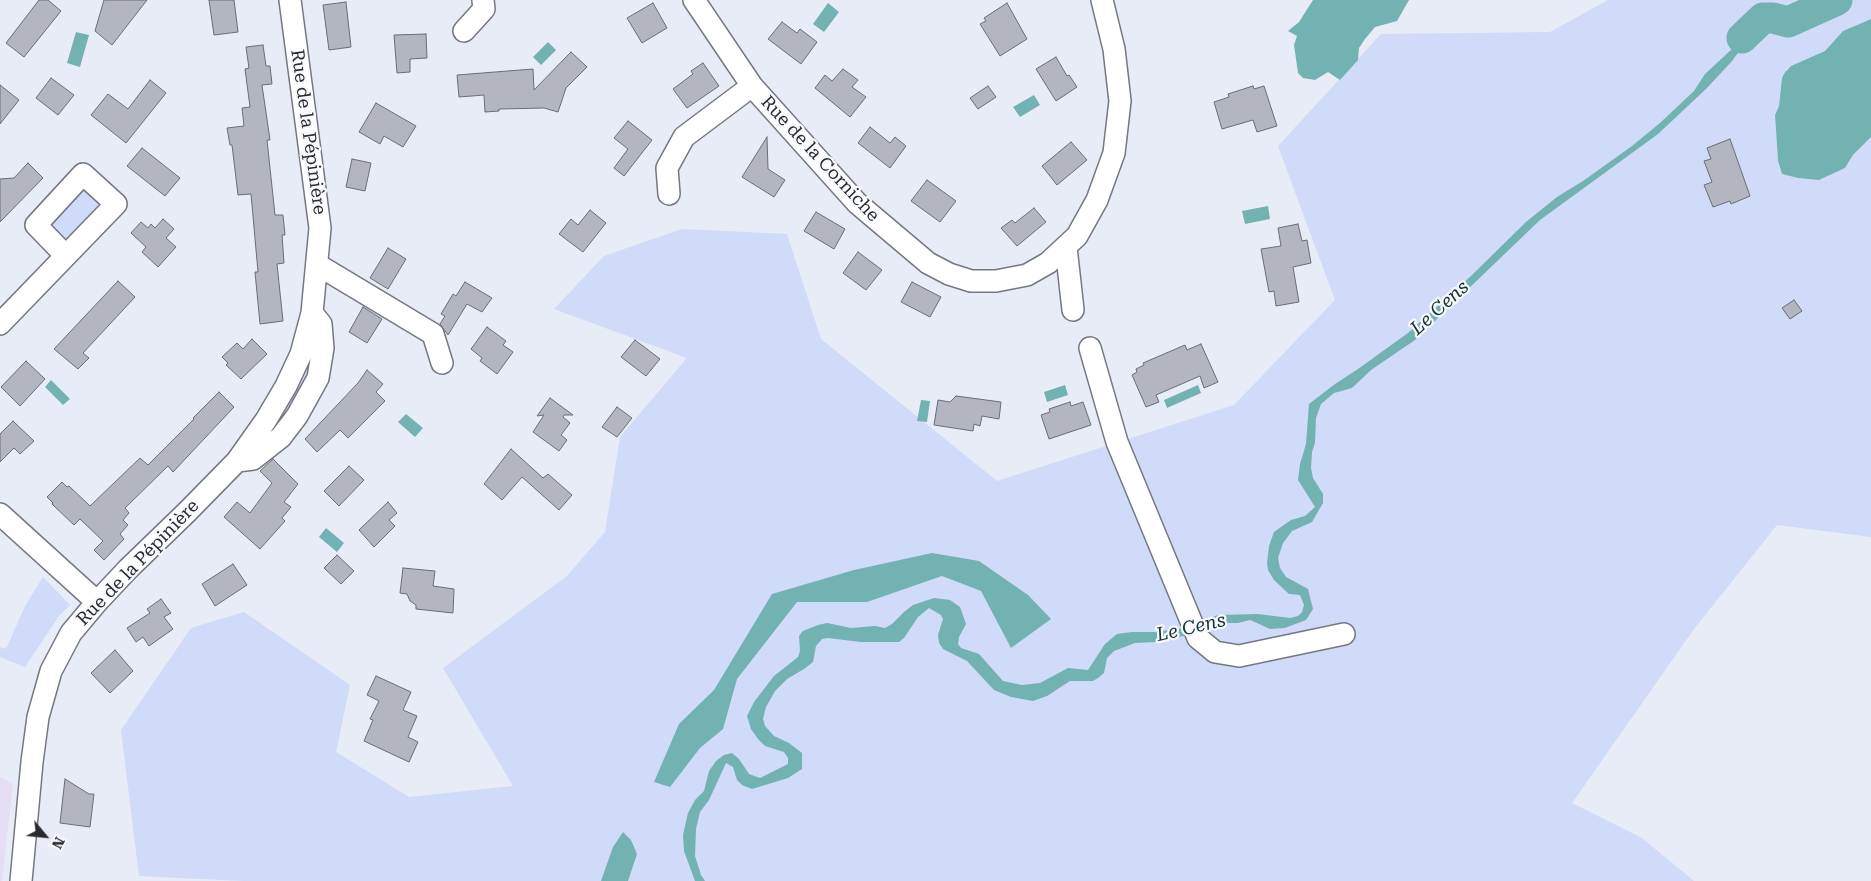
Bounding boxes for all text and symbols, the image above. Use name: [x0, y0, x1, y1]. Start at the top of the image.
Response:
street label: Rue de la Pépinière: [286, 48, 330, 216]
street label: Rue de la Corniche: [756, 92, 884, 226]
water label: Le Cens: [1406, 276, 1474, 340]
street label: Rue de la Pépinière: [72, 496, 204, 630]
water label: Le Cens: [1154, 609, 1228, 647]
north arrow: [20, 811, 70, 861]
text: N: [49, 835, 68, 852]

